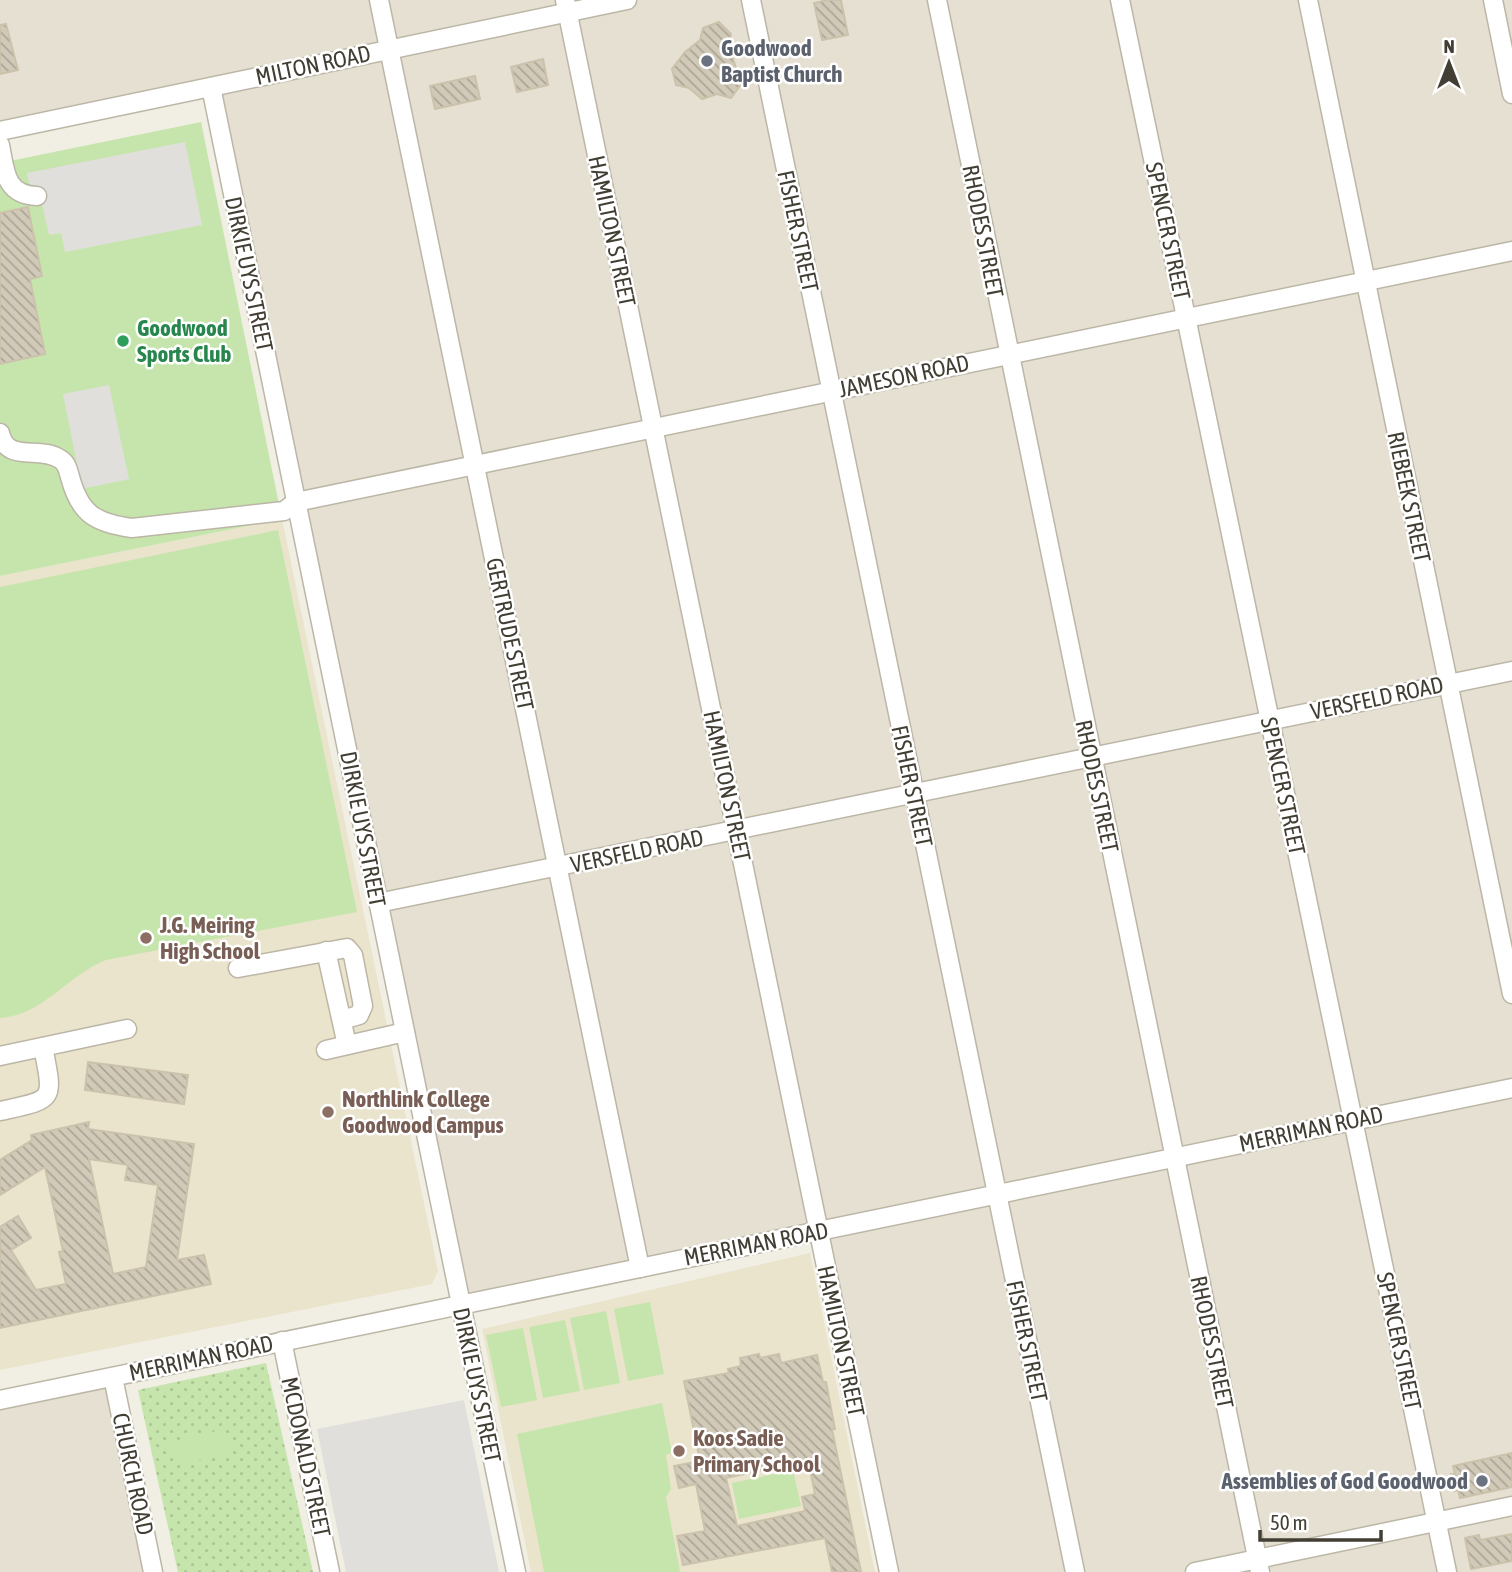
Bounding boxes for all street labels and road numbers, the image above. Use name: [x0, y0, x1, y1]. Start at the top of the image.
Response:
street label: MILTON ROAD: [253, 40, 373, 90]
street label: HAMILTON STREET: [583, 153, 641, 309]
street label: SPENCER STREET: [1141, 160, 1195, 302]
street label: RHODES STREET: [957, 162, 1009, 300]
street label: FISHER STREET: [772, 168, 824, 294]
street label: DIRKIE UYS STREET: [220, 194, 278, 354]
street label: JAMESON ROAD: [836, 350, 972, 402]
street label: RIEBEEK STREET: [1382, 429, 1436, 565]
street label: GERTRUDE STREET: [481, 555, 539, 713]
street label: VERSFELD ROAD: [1308, 671, 1446, 725]
street label: HAMILTON STREET: [698, 708, 756, 864]
street label: SPENCER STREET: [1256, 715, 1310, 857]
street label: RHODES STREET: [1070, 717, 1124, 855]
street label: FISHER STREET: [886, 723, 938, 849]
street label: DIRKIE UYS STREET: [335, 749, 391, 909]
street label: VERSFELD ROAD: [568, 824, 706, 878]
street label: MERRIMAN ROAD: [1237, 1101, 1385, 1157]
street label: MERRIMAN ROAD: [682, 1217, 830, 1271]
street label: HAMILTON STREET: [812, 1263, 870, 1419]
street label: SPENCER STREET: [1372, 1270, 1426, 1412]
street label: RHODES STREET: [1185, 1273, 1239, 1411]
street label: FISHER STREET: [1001, 1278, 1053, 1404]
street label: DIRKIE UYS STREET: [448, 1305, 506, 1465]
street label: MERRIMAN ROAD: [127, 1330, 275, 1386]
street label: MCDONALD STREET: [276, 1375, 336, 1539]
street label: CHURCH ROAD: [107, 1411, 159, 1537]

